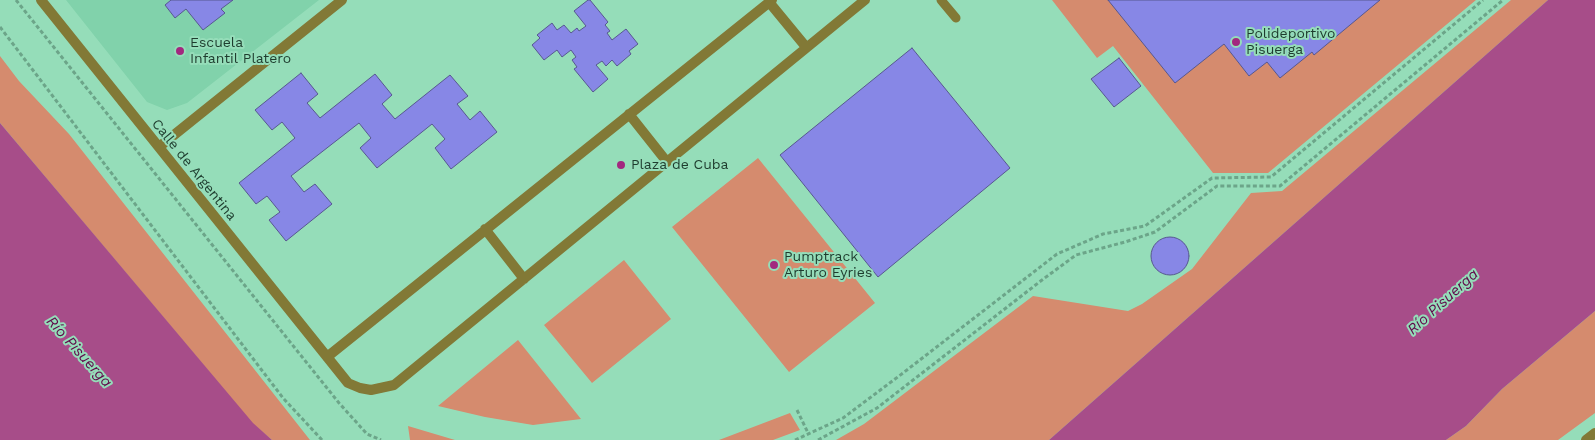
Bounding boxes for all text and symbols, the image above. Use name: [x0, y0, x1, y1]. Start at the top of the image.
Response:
place label: Polideportivo Pisuerga: [1246, 26, 1335, 58]
place label: Escuela Infantil Platero: [190, 35, 291, 68]
marker: Polideportivo Pisuerga: [1230, 36, 1242, 48]
marker: Escuela Infantil Platero: [174, 45, 186, 57]
street label: Calle de Argentina: [148, 116, 240, 224]
place label: Plaza de Cuba: [631, 157, 728, 173]
marker: Plaza de Cuba: [615, 159, 627, 171]
place label: Pumptrack Arturo Eyries: [784, 249, 872, 282]
marker: Pumptrack Arturo Eyries: [768, 259, 780, 271]
water label: Río Pisuerga: [1404, 265, 1482, 339]
water label: Río Pisuerga: [42, 313, 116, 391]

